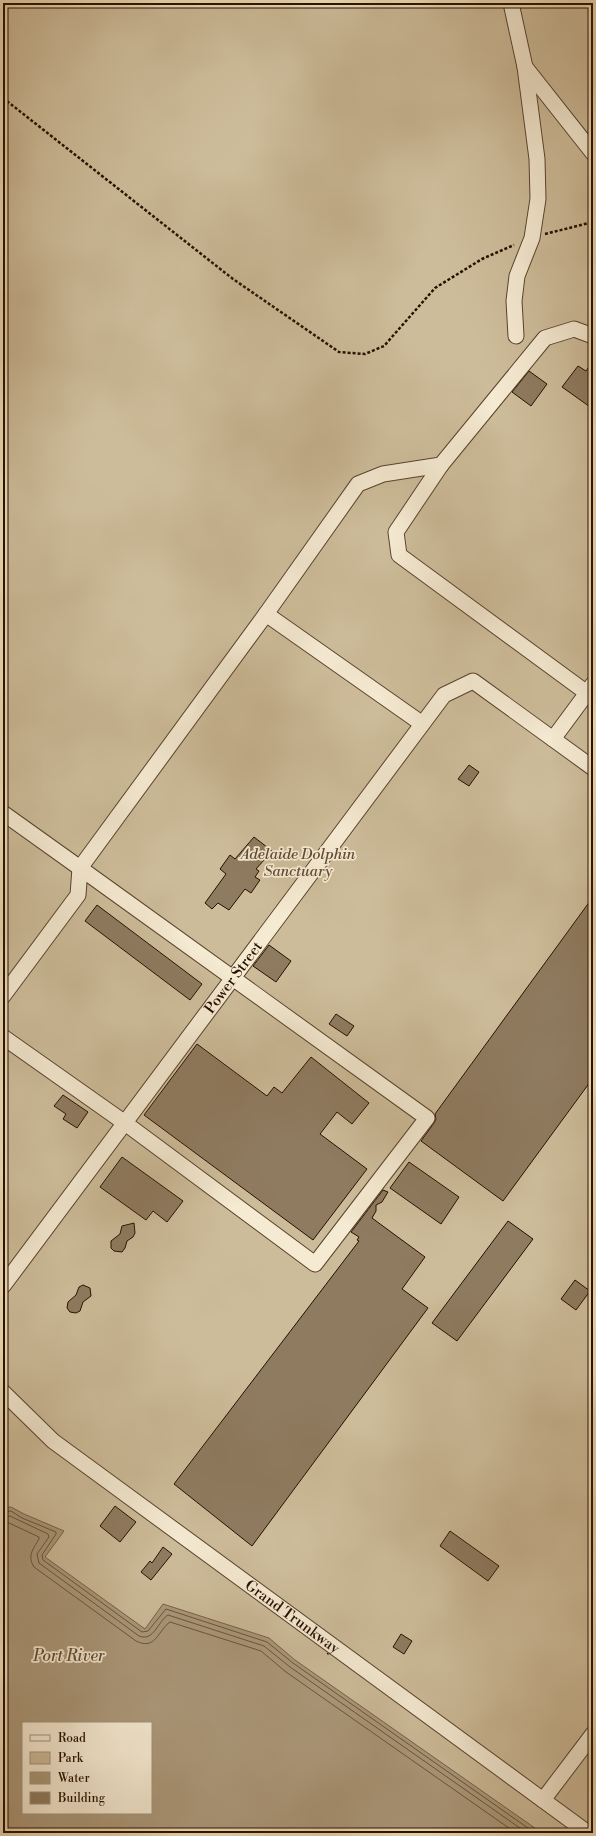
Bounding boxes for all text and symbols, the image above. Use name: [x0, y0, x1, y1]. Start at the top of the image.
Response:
park label: Adelaide Dolphin Sanctuary: [239, 845, 356, 881]
street label: Power Street: [200, 937, 267, 1017]
street label: Grand Trunkway: [241, 1575, 344, 1658]
water label: Port River: [32, 1646, 106, 1666]
legend: [22, 1722, 152, 1814]
text: Road: [58, 1731, 86, 1746]
text: Park: [58, 1751, 84, 1766]
text: Water: [57, 1771, 90, 1786]
text: Building: [57, 1791, 106, 1806]

